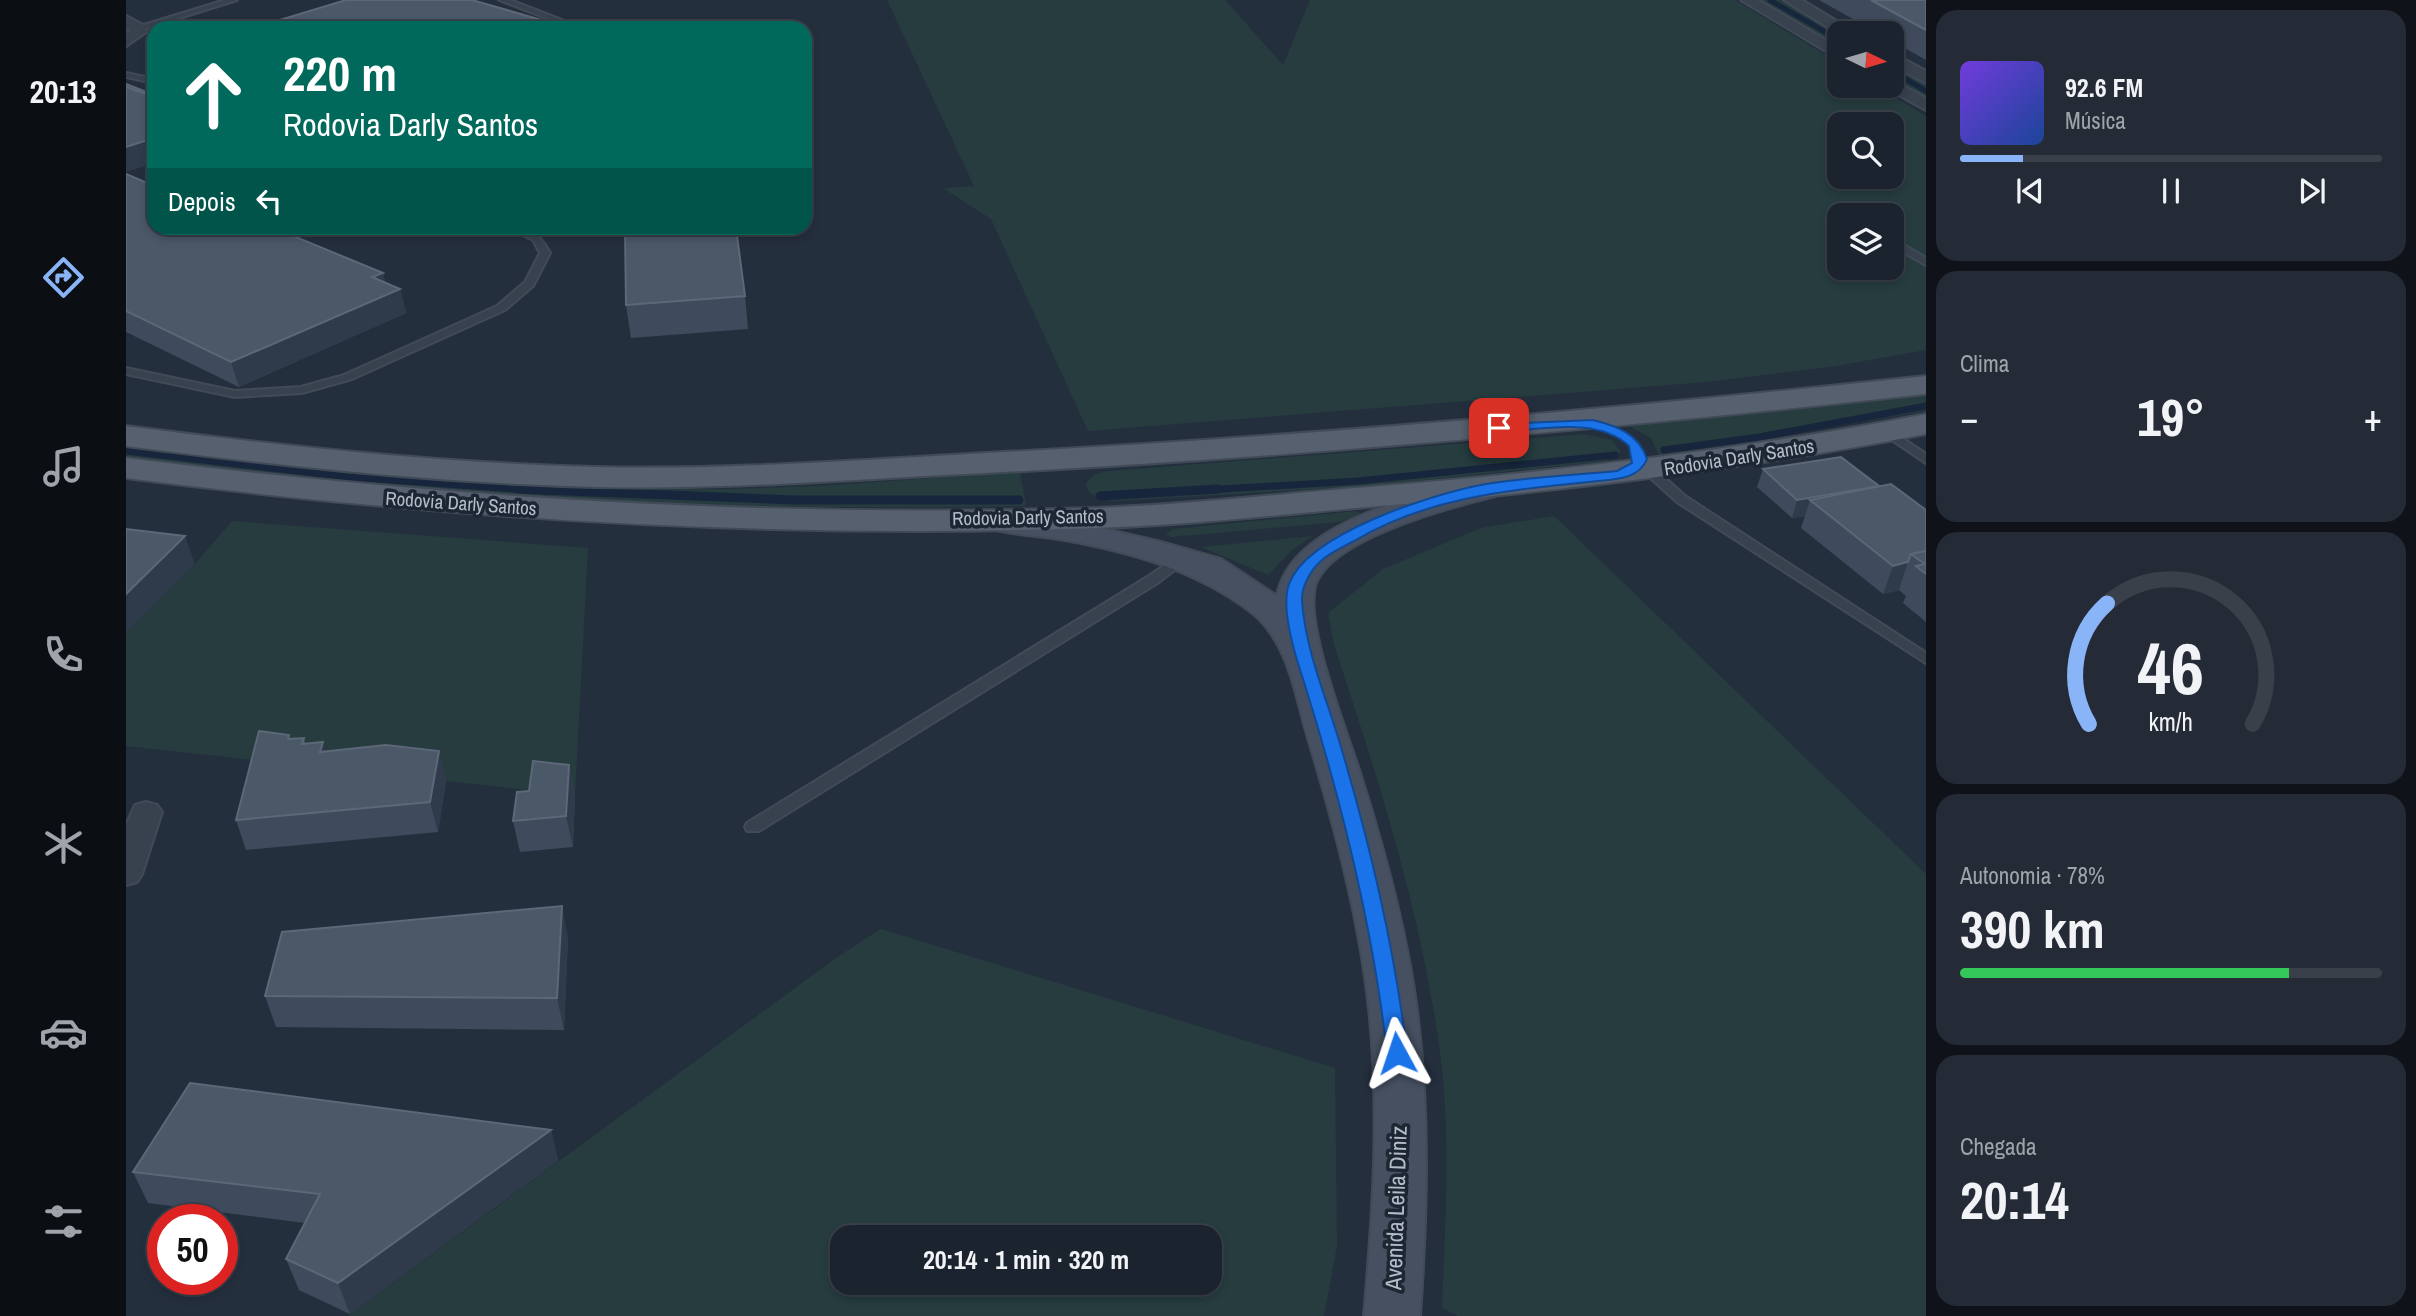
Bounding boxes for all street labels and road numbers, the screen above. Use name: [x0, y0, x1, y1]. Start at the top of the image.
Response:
street label: Rodovia Darly Santos: [1662, 432, 1816, 482]
street label: Rodovia Darly Santos: [385, 485, 538, 521]
street label: Rodovia Darly Santos: [952, 503, 1104, 531]
street label: Avenida Leila Diniz: [1377, 1125, 1414, 1292]

